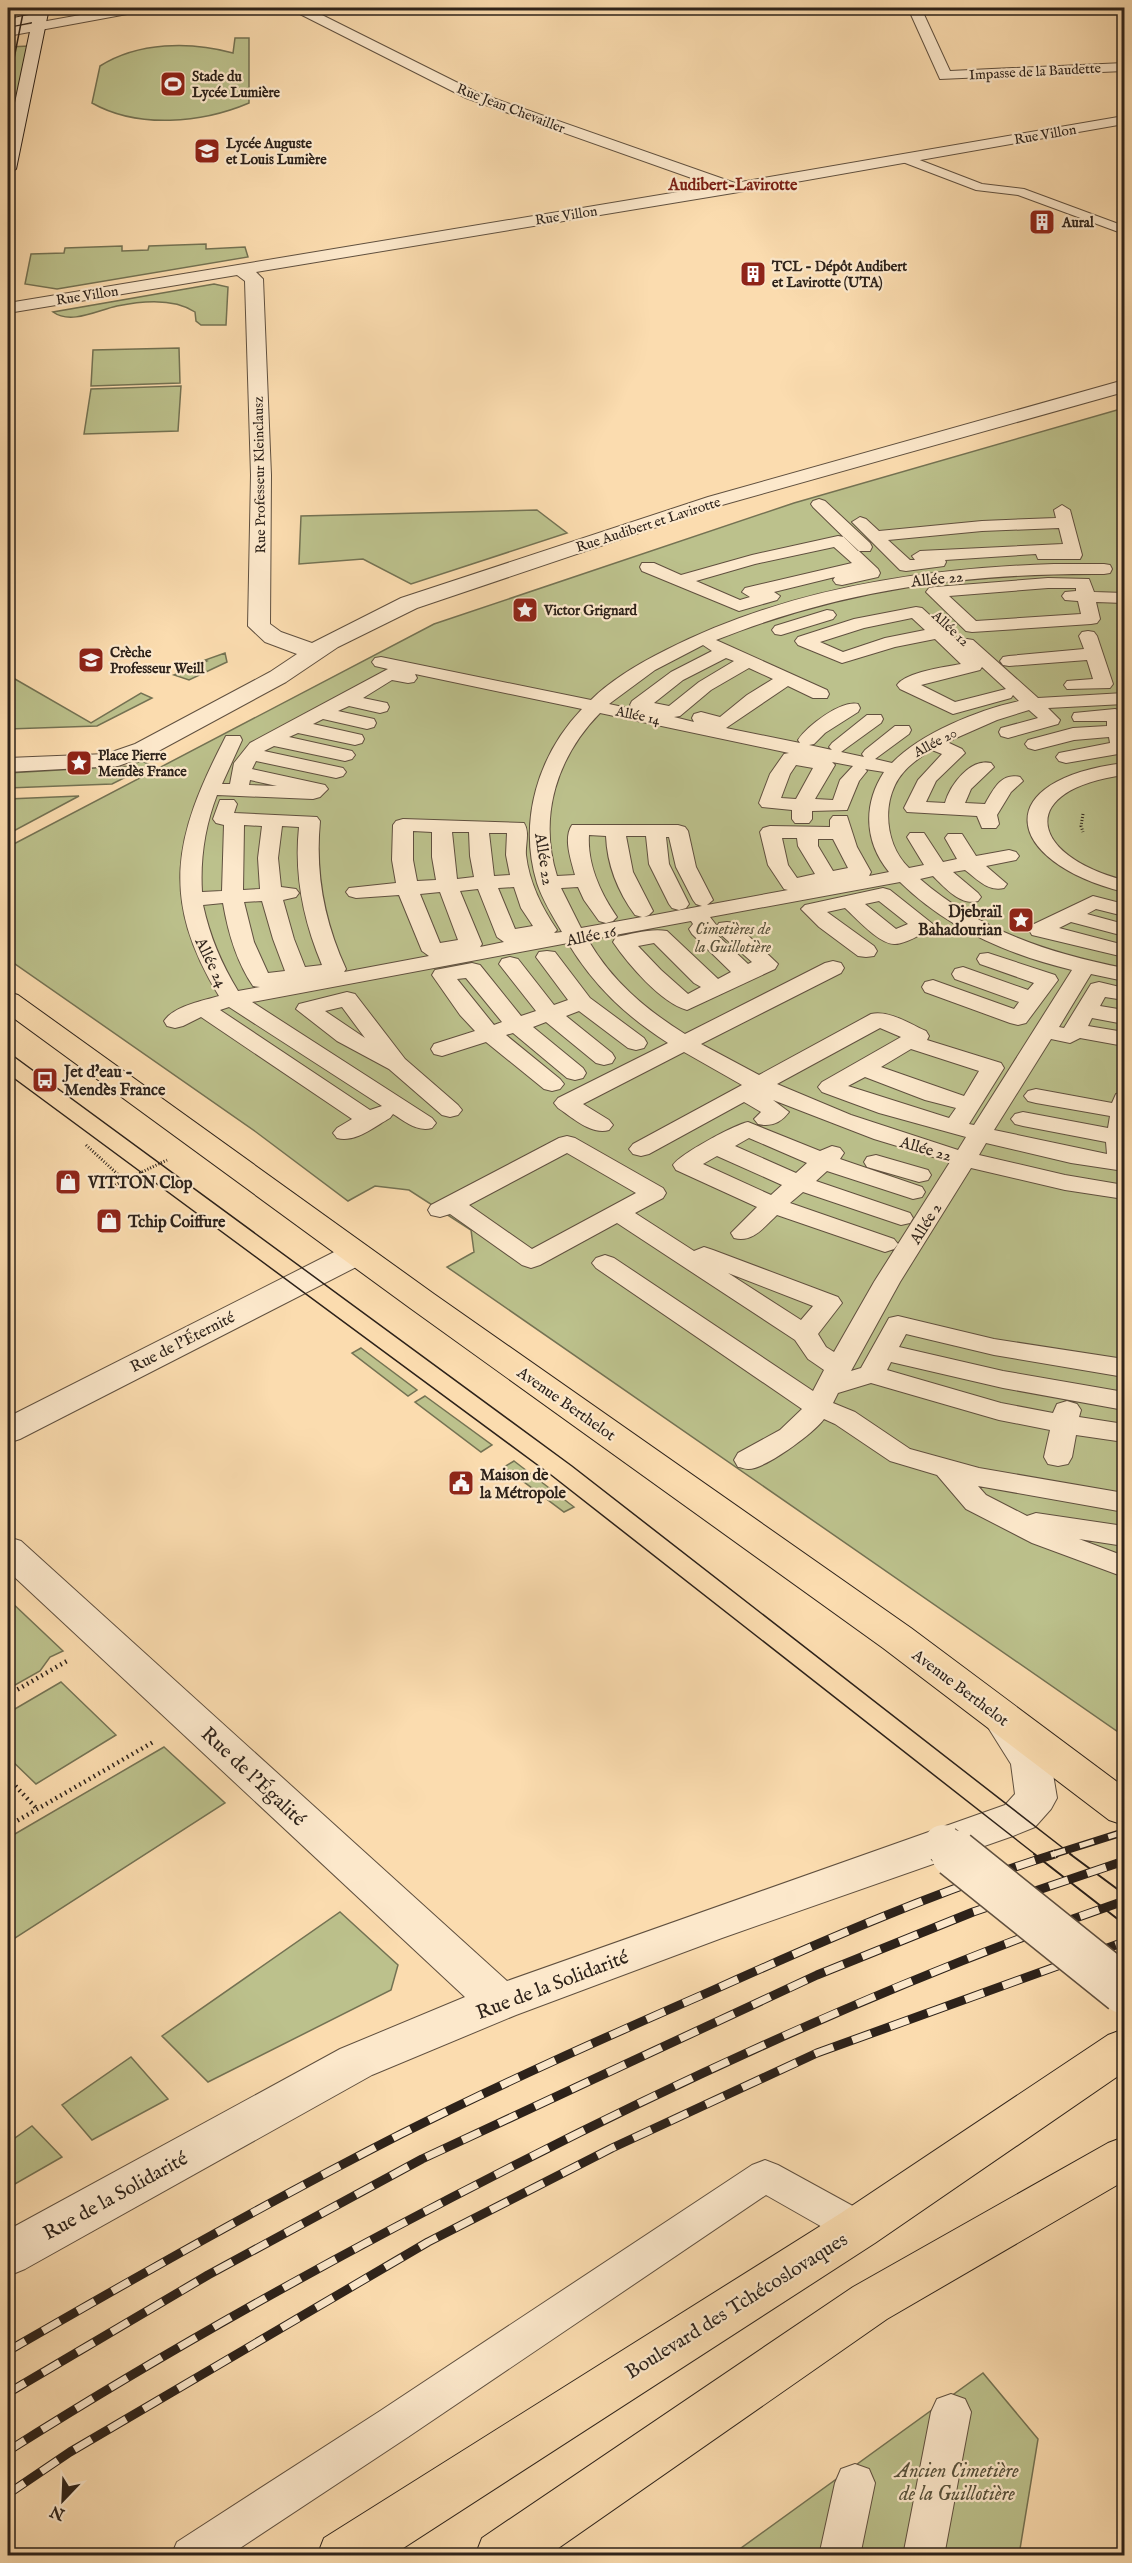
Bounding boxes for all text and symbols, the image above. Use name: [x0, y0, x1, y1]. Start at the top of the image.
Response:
street label: Impasse de la Baudette: [969, 60, 1102, 84]
place label: Stade du Lycée Lumière: [192, 68, 281, 102]
sports icon: Stade du Lycée Lumière: [158, 69, 188, 99]
street label: Rue Jean Chevailler: [454, 80, 567, 138]
street label: Rue Villon: [1013, 121, 1078, 149]
place label: Lycée Auguste et Louis Lumière: [226, 135, 327, 169]
school or university icon: Lycée Auguste et Louis Lumière: [192, 136, 222, 166]
district label: Audibert-Lavirotte: [668, 176, 798, 196]
street label: Rue Villon: [534, 202, 599, 230]
building icon: Aural: [1027, 207, 1057, 237]
place label: Aural: [1061, 214, 1095, 232]
place label: TCL - Dépôt Audibert et Lavirotte (UTA): [771, 258, 907, 292]
building icon: TCL - Dépôt Audibert et Lavirotte (UTA): [738, 259, 768, 289]
street label: Rue Villon: [55, 282, 120, 310]
street label: Rue Professeur Kleinclausz: [250, 396, 270, 554]
street label: Rue Audibert et Lavirotte: [574, 493, 723, 557]
street label: Allée 22: [909, 567, 964, 593]
place icon: Victor Grignard: [510, 595, 540, 625]
place label: Victor Grignard: [543, 602, 638, 620]
street label: Allée 12: [927, 606, 973, 651]
place label: Crèche Professeur Weill: [110, 644, 206, 678]
school or university icon: Crèche Professeur Weill: [76, 645, 106, 675]
street label: Allée 14: [613, 702, 662, 729]
street label: Allée 20: [910, 724, 960, 762]
place label: Place Pierre Mendès France: [98, 747, 187, 781]
place icon: Place Pierre Mendès France: [64, 748, 94, 778]
street label: Allée 22: [529, 831, 557, 887]
place label: Djebraïl Bahadourian: [918, 903, 1003, 941]
place icon: Djebraïl Bahadourian: [1006, 905, 1036, 935]
park label: Cimetières de la Guillotière: [695, 920, 772, 958]
street label: Allée 16: [564, 922, 618, 952]
street label: Allée 24: [189, 934, 231, 991]
place label: Jet d'eau - Mendès France: [62, 1063, 166, 1101]
bus stop icon: Jet d'eau - Mendès France: [30, 1065, 60, 1095]
street label: Allée 22: [896, 1133, 954, 1167]
shop icon: VITTON Clop: [53, 1167, 83, 1197]
place label: VITTON Clop: [87, 1174, 193, 1194]
street label: Allée 2: [906, 1200, 947, 1249]
shop icon: Tchip Coiffure: [94, 1206, 124, 1236]
place label: Tchip Coiffure: [127, 1213, 226, 1233]
street label: Rue de l'Éternité: [126, 1306, 239, 1378]
street label: Avenue Berthelot: [512, 1363, 619, 1446]
place label: Maison de la Métropole: [479, 1466, 567, 1504]
public building icon: Maison de la Métropole: [446, 1468, 476, 1498]
street label: Avenue Berthelot: [907, 1645, 1012, 1732]
street label: Rue de l'Égalité: [195, 1722, 311, 1832]
street label: Rue de la Solidarité: [473, 1945, 632, 2026]
street label: Rue de la Solidarité: [39, 2146, 192, 2246]
street label: Boulevard des Tchécoslovaques: [621, 2227, 853, 2385]
park label: Ancien Cimetière de la Guillotière: [893, 2459, 1019, 2507]
north arrow: [33, 2470, 93, 2530]
text: N: [47, 2500, 69, 2524]

